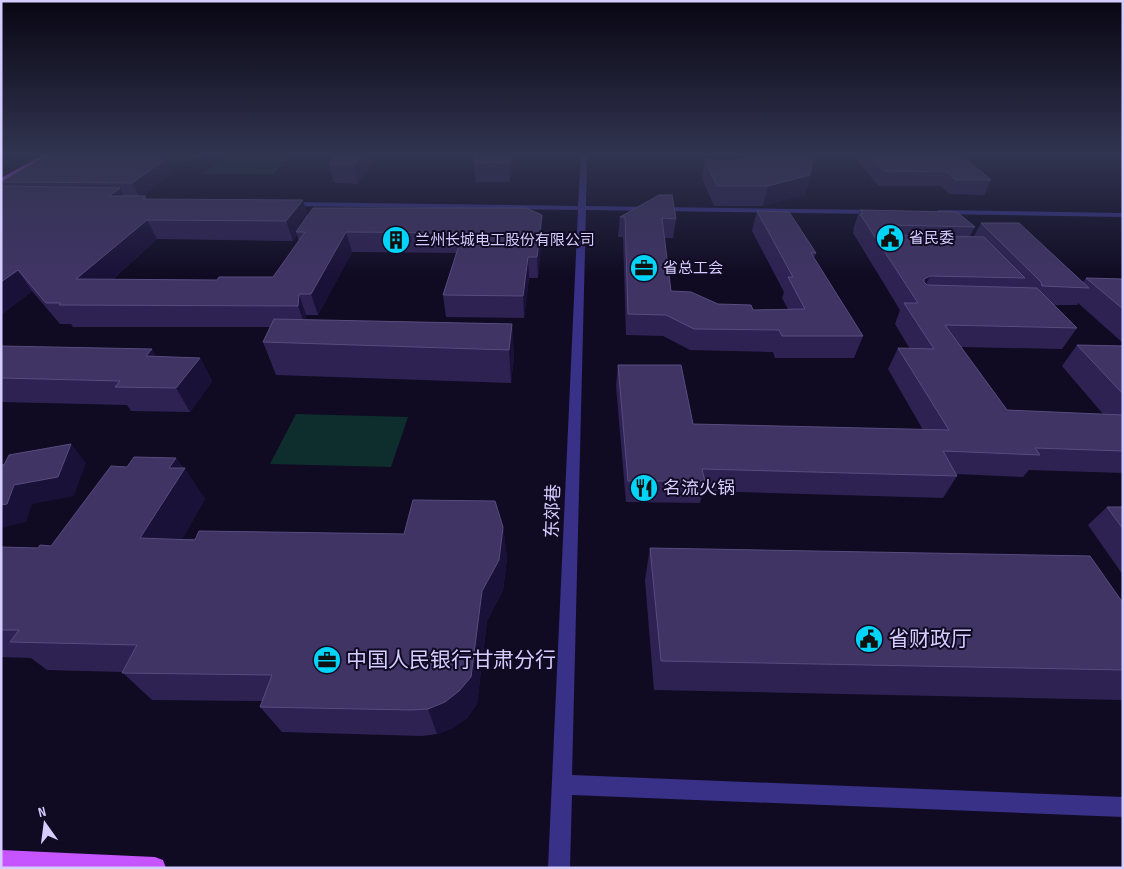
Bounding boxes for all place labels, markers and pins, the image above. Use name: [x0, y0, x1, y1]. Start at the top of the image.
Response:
public building icon: 省民委: [875, 223, 905, 253]
building icon: 兰州长城电工股份有限公司: [381, 225, 411, 255]
place label: 省民委: [909, 229, 954, 248]
place label: 兰州长城电工股份有限公司: [415, 231, 595, 250]
office icon: 省总工会: [629, 253, 659, 283]
place label: 省总工会: [663, 259, 723, 278]
restaurant icon: 名流火锅: [629, 473, 659, 503]
place label: 名流火锅: [663, 478, 735, 499]
public building icon: 省财政厅: [854, 624, 884, 654]
place label: 省财政厅: [888, 627, 972, 652]
office icon: 中国人民银行甘肃分行: [312, 645, 342, 675]
place label: 中国人民银行甘肃分行: [346, 648, 556, 673]

